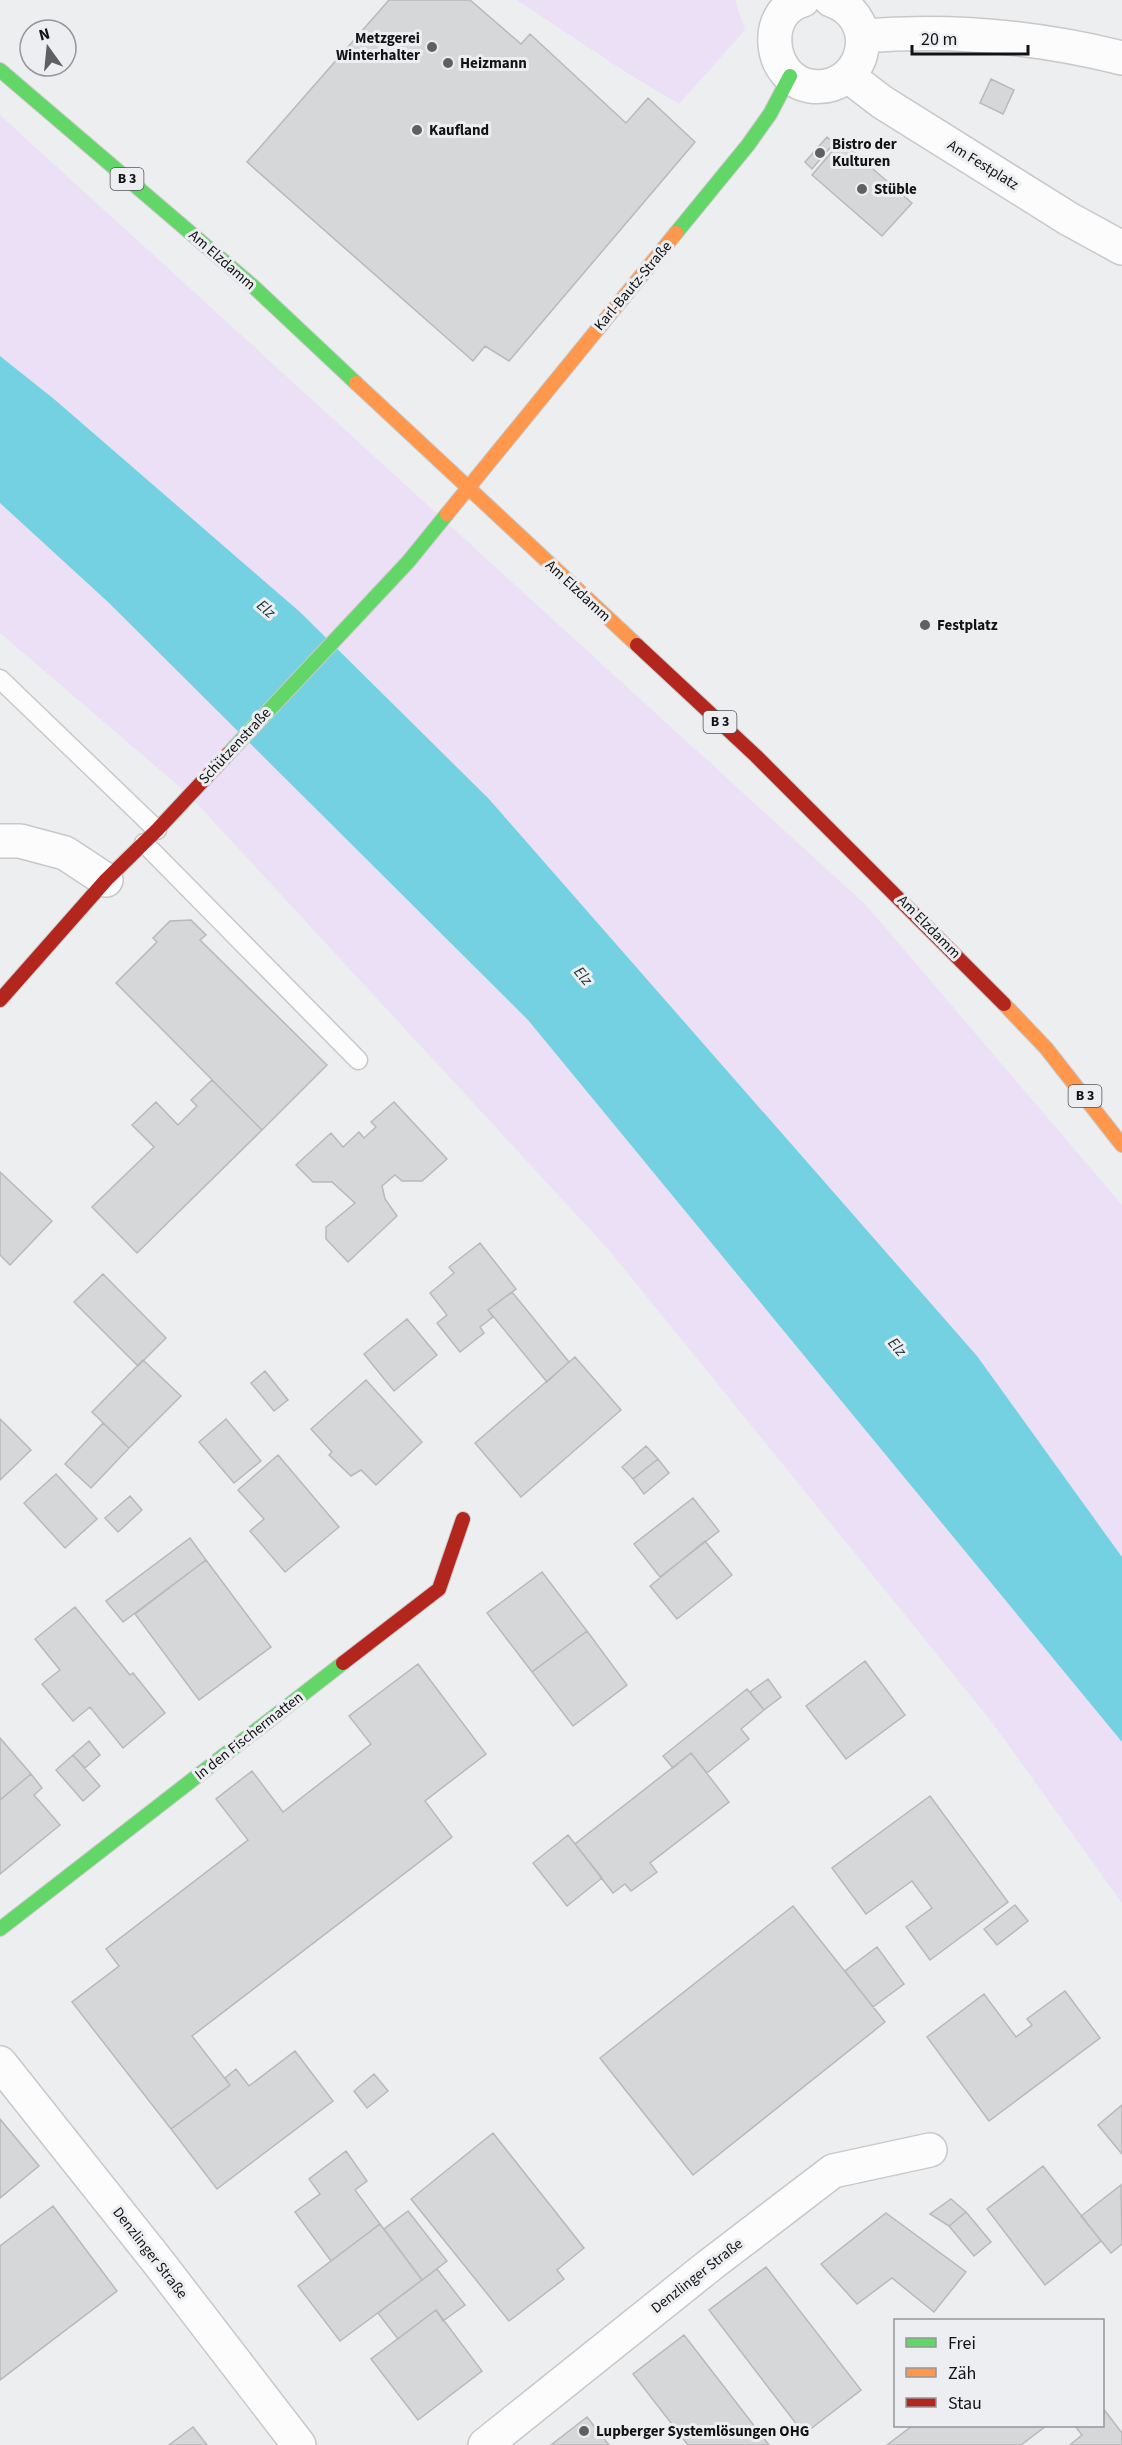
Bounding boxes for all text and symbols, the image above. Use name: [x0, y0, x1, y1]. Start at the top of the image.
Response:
north arrow: [18, 18, 78, 78]
scale bar: [912, 18, 1028, 56]
text: N: [36, 22, 52, 46]
text: 20 m: [921, 27, 957, 52]
place label: Metzgerei Winterhalter: [336, 28, 420, 66]
marker: Metzgerei Winterhalter: [425, 40, 439, 54]
place label: Heizmann: [460, 53, 527, 74]
marker: Heizmann: [441, 56, 455, 70]
place label: Kaufland: [429, 120, 489, 141]
marker: Kaufland: [410, 123, 424, 137]
place label: Bistro der Kulturen: [832, 134, 897, 172]
street label: Am Festplatz: [943, 135, 1023, 195]
marker: Bistro der Kulturen: [813, 146, 827, 160]
road number: B 3: [110, 168, 144, 190]
place label: Stüble: [874, 179, 917, 200]
marker: Stüble: [855, 182, 869, 196]
street label: Am Elzdamm: [184, 225, 260, 295]
street label: Karl-Bautz-Straße: [589, 237, 677, 335]
street label: Am Elzdamm: [541, 555, 615, 627]
water label: Elz: [252, 595, 281, 624]
place label: Festplatz: [937, 615, 998, 636]
marker: Festplatz: [918, 618, 932, 632]
street label: Schützenstraße: [194, 703, 276, 789]
road number: B 3: [704, 711, 736, 733]
street label: Am Elzdamm: [892, 890, 966, 964]
water label: Elz: [569, 962, 598, 991]
road number: B 3: [1068, 1085, 1102, 1107]
water label: Elz: [883, 1333, 912, 1362]
street label: In den Fischermatten: [190, 1687, 308, 1785]
street label: Denzlinger Straße: [107, 2203, 193, 2303]
street label: Denzlinger Straße: [647, 2233, 747, 2319]
legend: [894, 2319, 1104, 2427]
text: Frei: [948, 2331, 976, 2356]
text: Zäh: [948, 2361, 976, 2386]
text: Stau: [948, 2391, 982, 2416]
place label: Lupberger Systemlösungen OHG: [596, 2421, 809, 2442]
marker: Lupberger Systemlösungen OHG: [577, 2424, 591, 2438]

